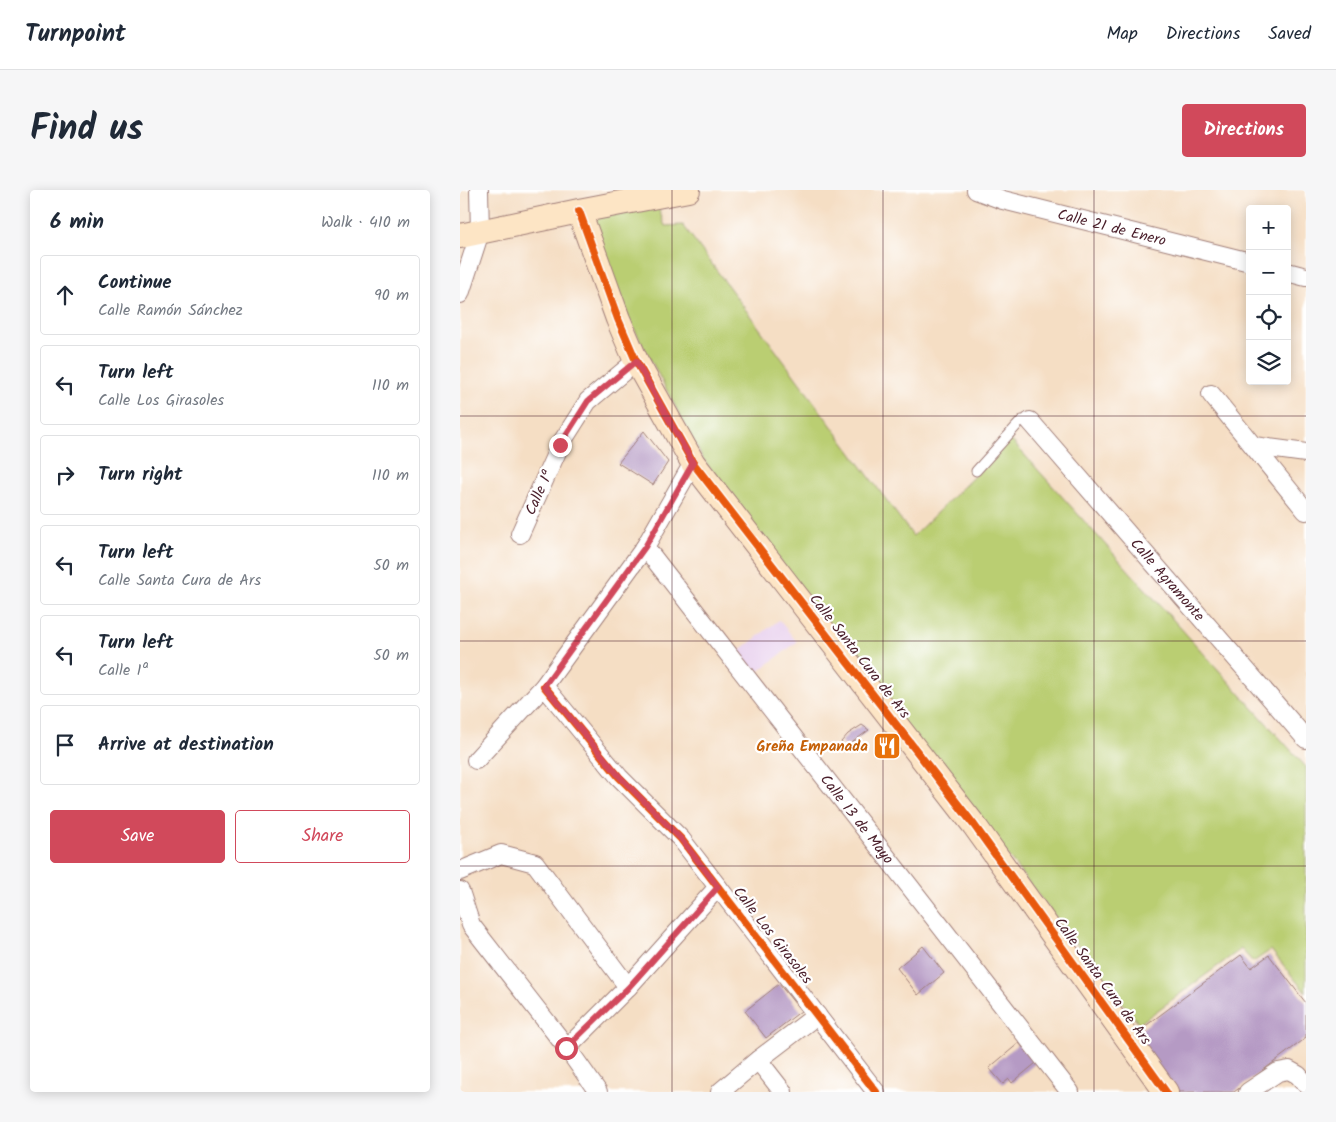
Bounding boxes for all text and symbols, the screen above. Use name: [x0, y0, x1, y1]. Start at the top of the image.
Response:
text: Turnpoint: [25, 15, 126, 54]
text: Map: [1106, 20, 1138, 49]
text: Directions: [1166, 20, 1240, 49]
text: Saved: [1268, 20, 1311, 49]
text: Find us: [30, 102, 143, 158]
button: Directions: [1182, 104, 1306, 157]
street label: Calle 21 de Enero: [1055, 203, 1169, 254]
map controls: [1246, 205, 1291, 385]
button: +: [1246, 205, 1291, 250]
text: 6 min: [50, 206, 104, 239]
text: Walk · 410 m: [321, 210, 410, 235]
button: −: [1246, 250, 1291, 295]
text: Continue: [98, 268, 171, 298]
icon: ahead: [51, 281, 79, 309]
text: 90 m: [374, 283, 409, 308]
button: locate: [1246, 295, 1291, 340]
text: Calle Ramón Sánchez: [98, 298, 243, 323]
button: layers: [1246, 340, 1291, 385]
text: Turn left: [98, 358, 173, 388]
icon: left: [51, 371, 79, 399]
text: 110 m: [372, 373, 409, 398]
text: Calle Los Girasoles: [98, 388, 224, 413]
route end: [549, 434, 572, 457]
text: Turn right: [98, 460, 183, 490]
icon: right: [51, 461, 79, 489]
text: 110 m: [372, 463, 409, 488]
street label: Calle 1ª: [519, 466, 561, 519]
street label: Calle Agramonte: [1124, 533, 1210, 627]
text: Turn left: [98, 538, 173, 568]
icon: left: [51, 551, 79, 579]
text: 50 m: [373, 553, 409, 578]
text: Calle Santa Cura de Ars: [98, 568, 261, 593]
street label: Calle Santa Cura de Ars: [803, 589, 916, 725]
text: Turn left: [98, 628, 173, 658]
icon: left: [51, 641, 79, 669]
text: 50 m: [373, 643, 409, 668]
text: Calle 1ª: [98, 658, 149, 683]
text: Arrive at destination: [98, 730, 274, 760]
icon: arrive: [51, 731, 79, 759]
restaurant icon: Greña Empanada: [872, 731, 902, 761]
place label: Greña Empanada: [757, 735, 868, 759]
street label: Calle 13 de Mayo: [814, 770, 899, 870]
button: Save: [50, 810, 225, 863]
button: Share: [235, 810, 410, 863]
street label: Calle Los Girasoles: [726, 882, 818, 990]
street label: Calle Santa Cura de Ars: [1048, 913, 1157, 1051]
route start: [555, 1037, 578, 1060]

